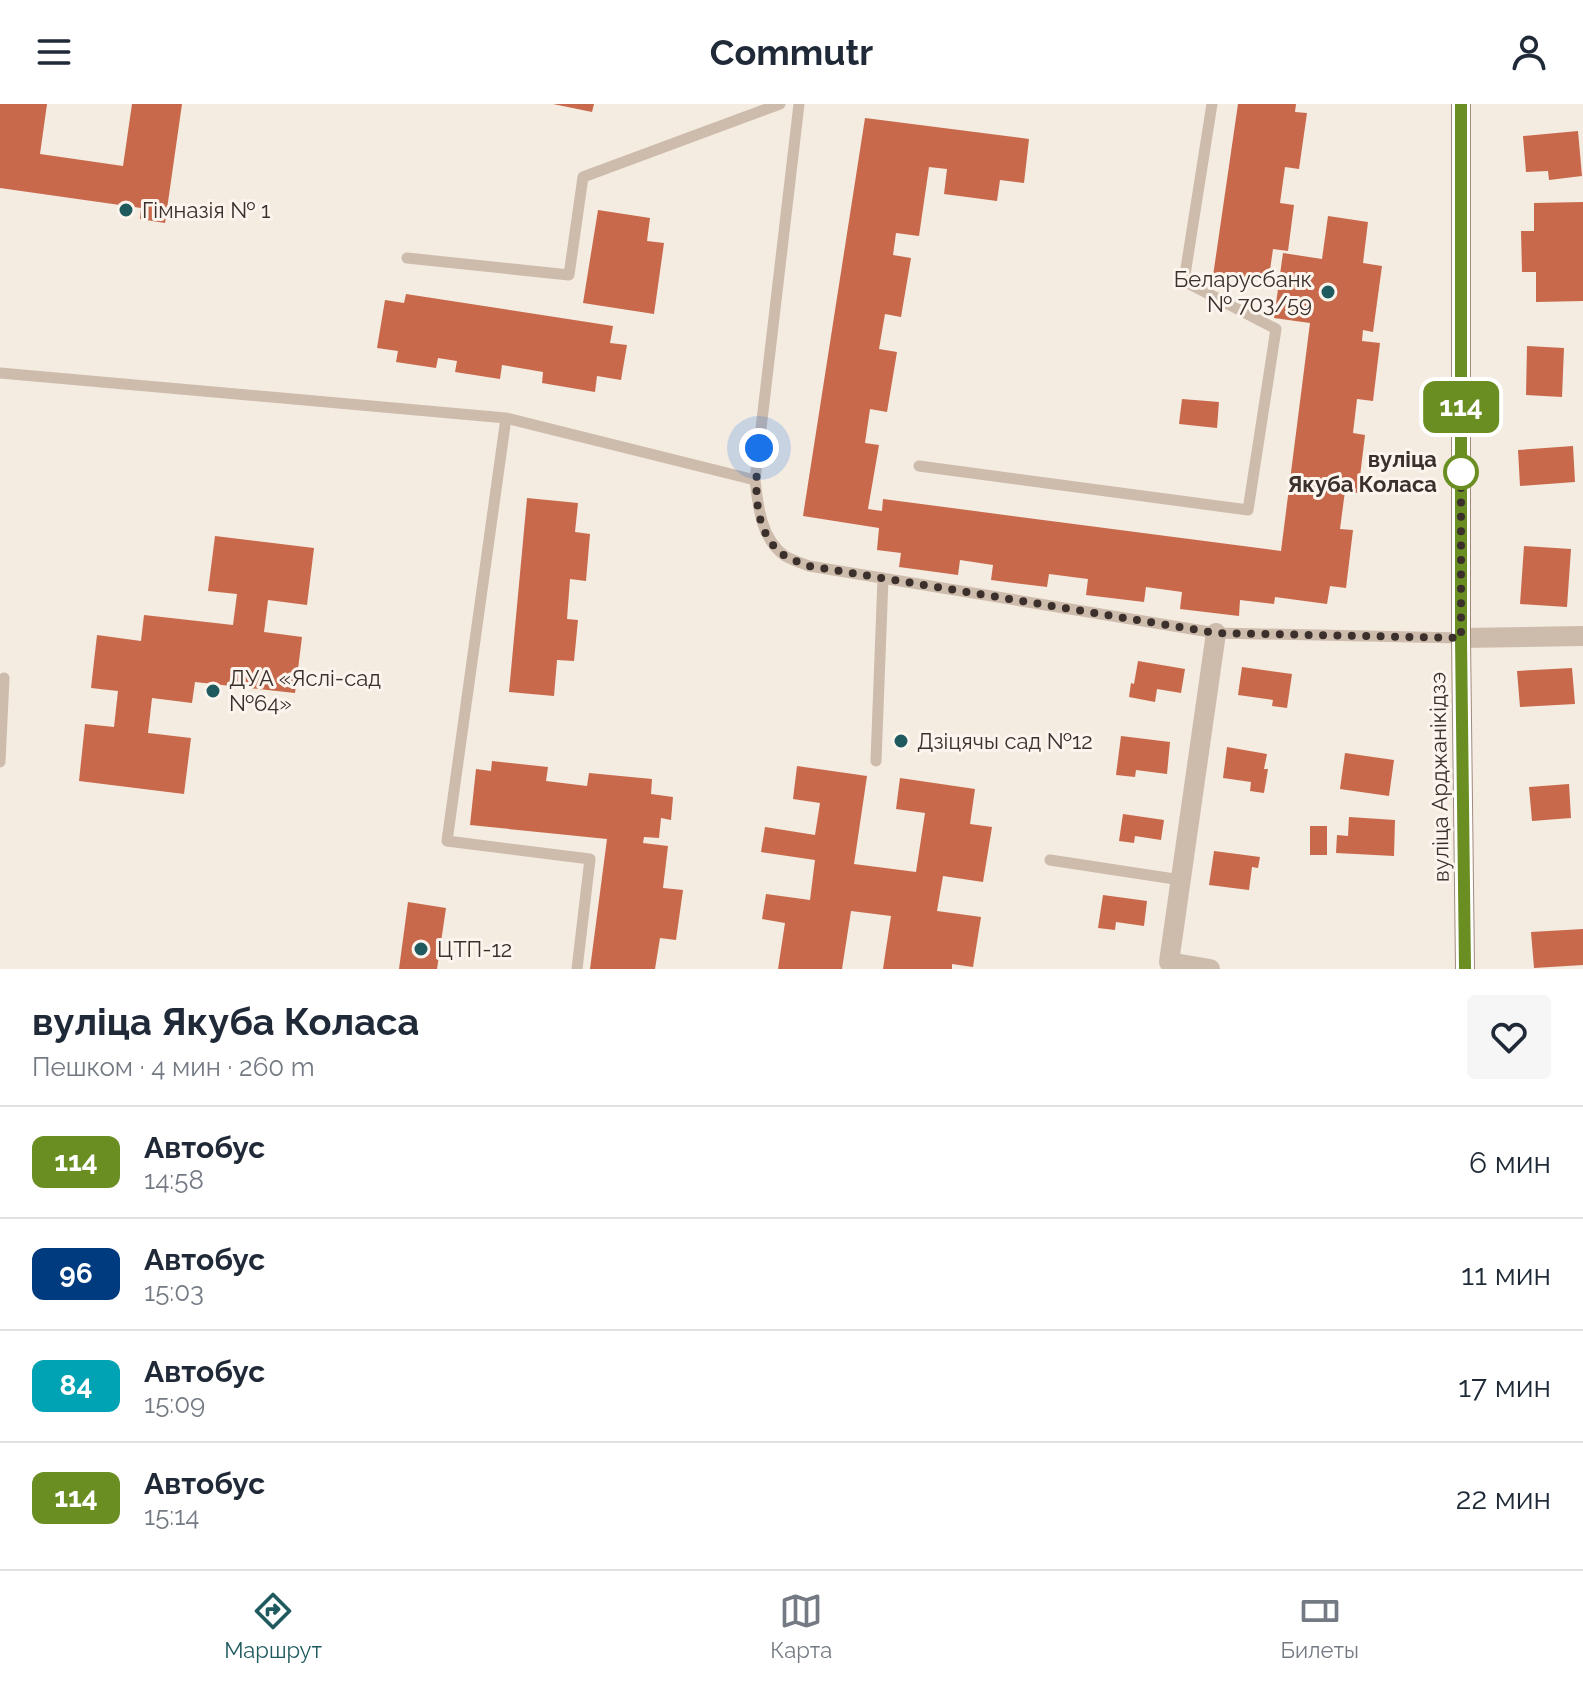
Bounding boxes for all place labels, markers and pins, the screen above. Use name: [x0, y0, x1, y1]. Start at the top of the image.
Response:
place label: Гімназія № 1: [142, 197, 270, 223]
marker: Гімназія № 1: [117, 201, 135, 219]
place label: Беларусбанк № 703/59: [1174, 266, 1312, 317]
marker: Беларусбанк № 703/59: [1319, 283, 1337, 301]
place label: вуліца Якуба Коласа: [1287, 446, 1437, 497]
marker: вуліца Якуба Коласа: [1444, 455, 1478, 489]
place label: ДУА «Яслі-сад №64»: [229, 665, 381, 716]
marker: ДУА «Яслі-сад №64»: [204, 682, 222, 700]
place label: Дзіцячы сад №12: [917, 728, 1093, 754]
marker: Дзіцячы сад №12: [892, 732, 910, 750]
place label: ЦТП-12: [437, 936, 512, 962]
marker: ЦТП-12: [412, 940, 430, 958]

